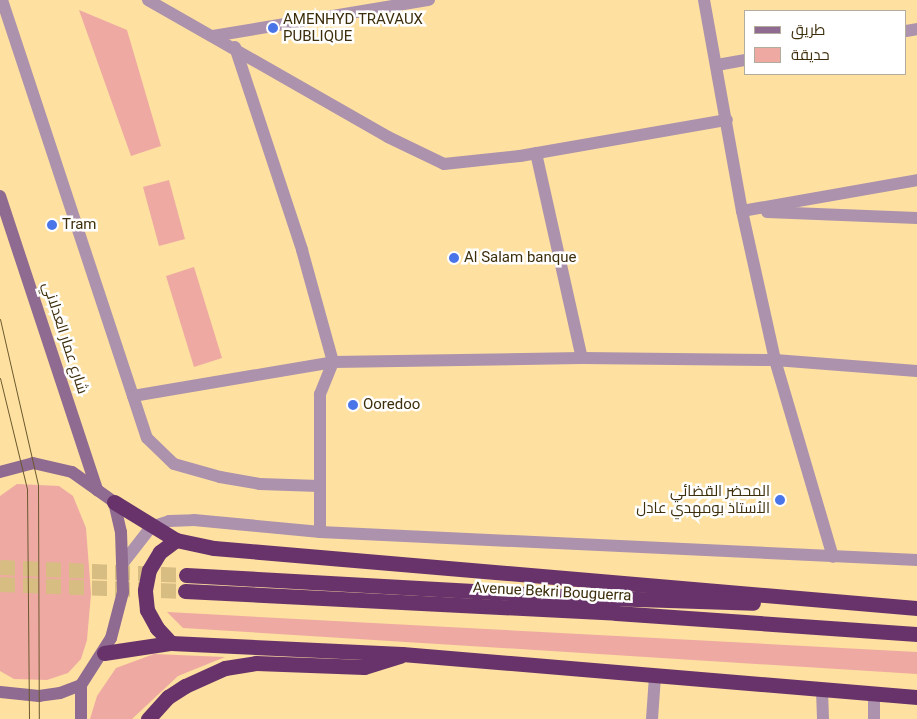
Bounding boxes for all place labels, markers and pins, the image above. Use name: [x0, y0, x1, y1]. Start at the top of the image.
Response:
place label: AMENHYD TRAVAUX PUBLIQUE: [283, 10, 423, 45]
marker: AMENHYD TRAVAUX PUBLIQUE: [267, 22, 279, 34]
place label: Tram: [62, 216, 97, 234]
marker: Tram: [46, 219, 58, 231]
place label: Al Salam banque: [464, 249, 577, 267]
marker: Al Salam banque: [448, 252, 460, 264]
place label: Ooredoo: [363, 396, 420, 414]
marker: Ooredoo: [347, 399, 359, 411]
place label: المحضر القضائي الأستاذ بومهدي عادل: [636, 482, 770, 517]
marker: المحضر القضائي الأستاذ بومهدي عادل: [774, 494, 786, 506]

